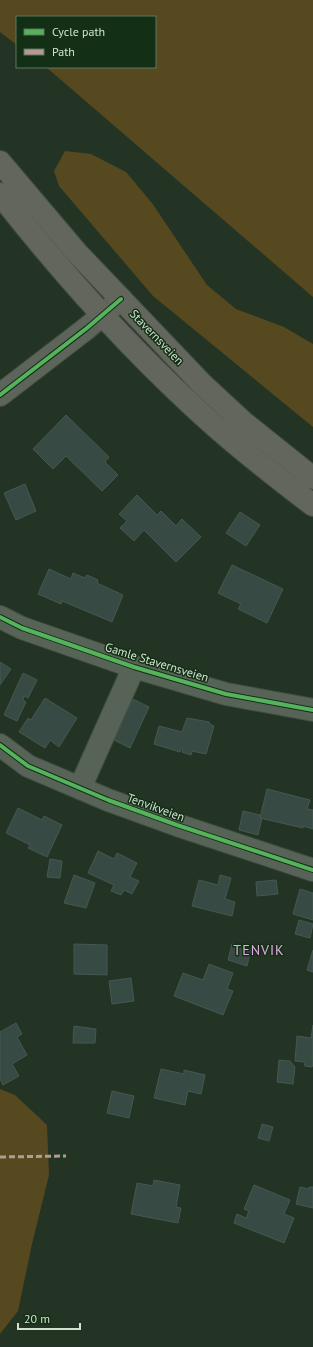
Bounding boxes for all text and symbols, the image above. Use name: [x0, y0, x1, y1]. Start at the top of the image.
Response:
legend: [16, 16, 156, 68]
text: Cycle path: [52, 24, 105, 39]
text: Path: [52, 44, 75, 59]
street label: Stavernsveien: [127, 306, 187, 368]
street label: Gamle Stavernsveien: [103, 639, 211, 685]
street label: Tenvikveien: [125, 790, 187, 824]
district label: TENVIK: [233, 941, 285, 959]
scale bar: [18, 1305, 80, 1331]
text: 20 m: [24, 1311, 50, 1326]

